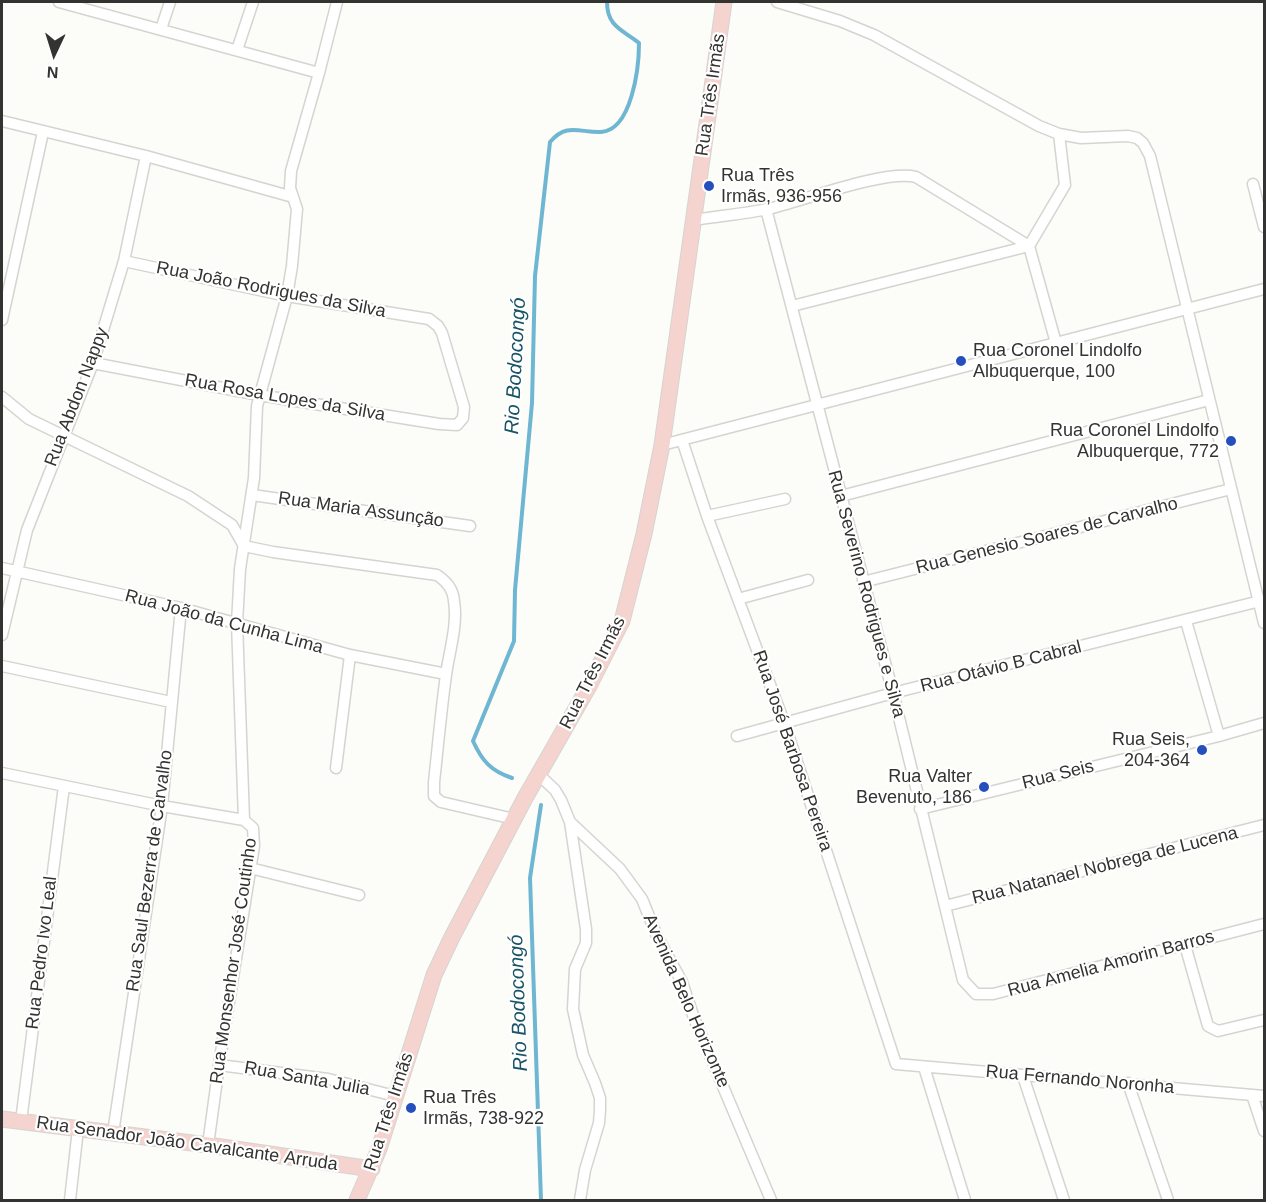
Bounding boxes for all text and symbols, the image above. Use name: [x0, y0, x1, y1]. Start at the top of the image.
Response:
north arrow: [24, 24, 84, 84]
street label: Rua Três Irmãs: [692, 32, 730, 158]
text: N: [46, 64, 59, 81]
place label: Rua Três Irmãs, 936-956: [721, 165, 842, 207]
marker: Rua Três Irmãs, 936-956: [702, 179, 716, 193]
street label: Rua João Rodrigues da Silva: [155, 257, 387, 323]
water label: Rio Bodocongó: [500, 297, 532, 435]
street label: Rua Abdon Nappy: [41, 324, 113, 470]
place label: Rua Coronel Lindolfo Albuquerque, 100: [973, 340, 1142, 382]
marker: Rua Coronel Lindolfo Albuquerque, 100: [954, 354, 968, 368]
street label: Rua Rosa Lopes da Silva: [183, 370, 387, 426]
place label: Rua Coronel Lindolfo Albuquerque, 772: [1050, 420, 1219, 462]
marker: Rua Coronel Lindolfo Albuquerque, 772: [1224, 434, 1238, 448]
street label: Rua Severino Rodrigues e Silva: [823, 468, 909, 720]
street label: Rua Maria Assunção: [277, 488, 445, 532]
street label: Rua Genesio Soares de Carvalho: [914, 493, 1180, 579]
street label: Rua João da Cunha Lima: [123, 585, 325, 659]
street label: Rua Três Irmãs: [555, 613, 631, 733]
street label: Rua Otávio B Cabral: [918, 637, 1084, 697]
street label: Rua José Barbosa Pereira: [747, 648, 837, 854]
place label: Rua Seis, 204-364: [1112, 729, 1190, 771]
marker: Rua Seis, 204-364: [1195, 743, 1209, 757]
street label: Rua Saul Bezerra de Carvalho: [122, 749, 178, 993]
street label: Rua Seis: [1020, 756, 1096, 794]
place label: Rua Valter Bevenuto, 186: [856, 766, 972, 808]
marker: Rua Valter Bevenuto, 186: [977, 780, 991, 794]
street label: Rua Natanael Nobrega de Lucena: [970, 822, 1240, 910]
street label: Rua Monsenhor José Coutinho: [206, 837, 262, 1085]
street label: Rua Pedro Ivo Leal: [22, 875, 62, 1031]
street label: Avenida Belo Horizonte: [638, 911, 734, 1091]
street label: Rua Amelia Amorin Barros: [1005, 926, 1217, 1002]
water label: Rio Bodocongó: [505, 934, 533, 1072]
street label: Rua Três Irmãs: [360, 1050, 418, 1174]
street label: Rua Santa Julia: [243, 1057, 371, 1101]
street label: Rua Fernando Noronha: [985, 1061, 1175, 1099]
place label: Rua Três Irmãs, 738-922: [423, 1087, 544, 1130]
marker: Rua Três Irmãs, 738-922: [404, 1101, 418, 1115]
street label: Rua Senador João Cavalcante Arruda: [35, 1112, 339, 1176]

